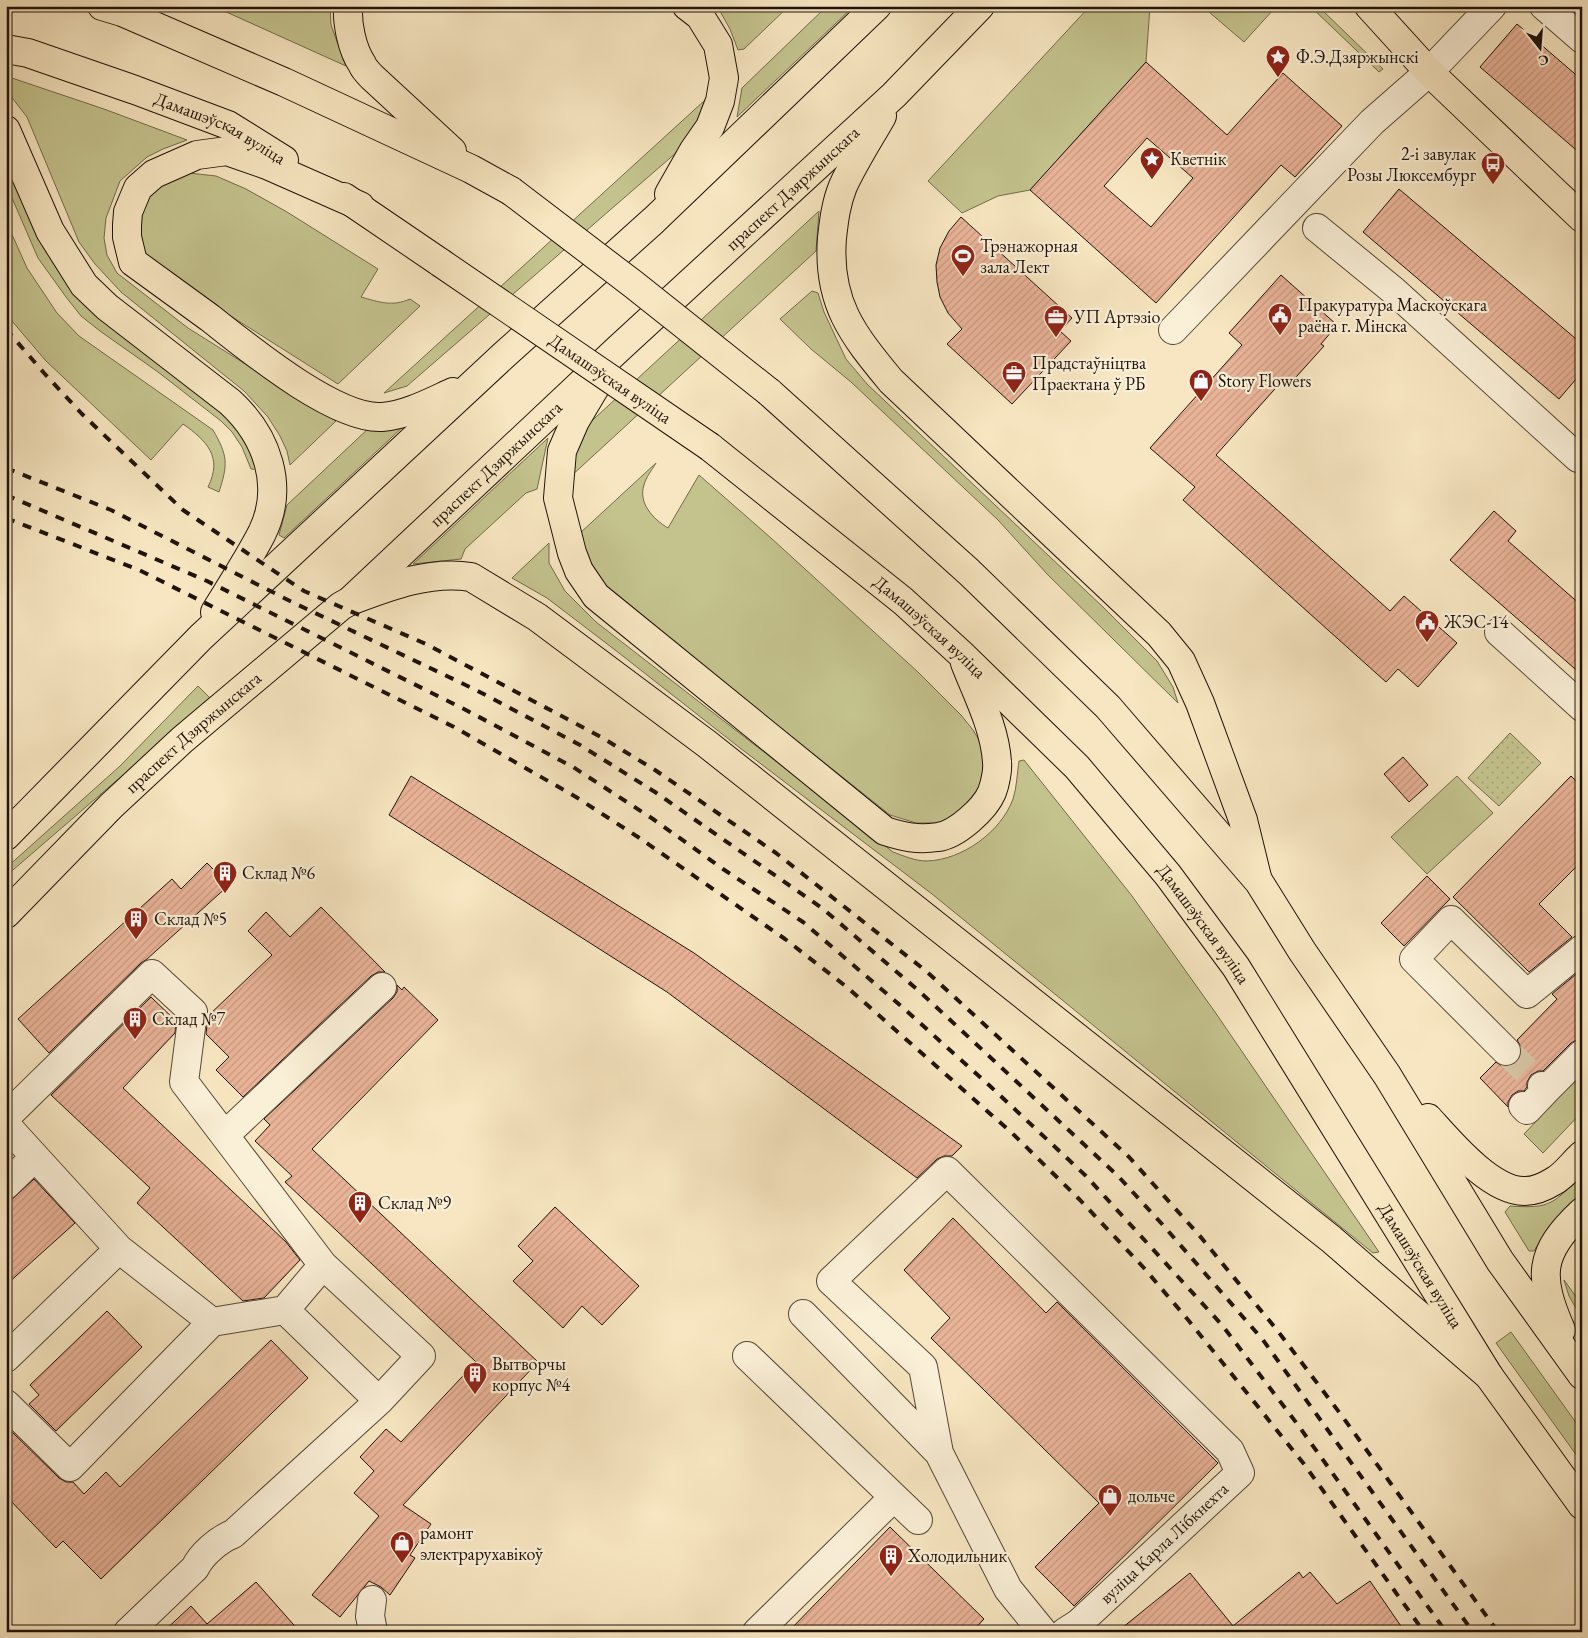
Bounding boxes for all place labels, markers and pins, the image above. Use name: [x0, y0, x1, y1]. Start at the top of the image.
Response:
place icon: Ф.Э.Дзяржынскі: [1265, 44, 1291, 78]
place label: Ф.Э.Дзяржынскі: [1296, 45, 1419, 68]
place label: 2-і завулак Розы Люксембург: [1347, 142, 1477, 186]
place icon: Кветнік: [1139, 146, 1165, 180]
place label: Кветнік: [1170, 147, 1227, 170]
bus stop icon: 2-і завулак Розы Люксембург: [1480, 151, 1506, 185]
place label: Трэнажорная зала Лект: [980, 234, 1078, 278]
sports icon: Трэнажорная зала Лект: [950, 243, 976, 277]
place label: Пракуратура Маскоўскага раёна г. Мінска: [1298, 293, 1488, 337]
public building icon: Пракуратура Маскоўскага раёна г. Мінска: [1267, 302, 1293, 336]
office icon: УП Артэзіо: [1043, 304, 1069, 338]
place label: УП Артэзіо: [1073, 305, 1161, 328]
place label: Прадстаўніцтва Праектана ў РБ: [1032, 351, 1147, 395]
office icon: Прадстаўніцтва Праектана ў РБ: [1001, 360, 1027, 394]
shop icon: Story Flowers: [1188, 368, 1214, 402]
place label: Story Flowers: [1218, 369, 1312, 392]
public building icon: ЖЭС-14: [1414, 609, 1440, 643]
place label: ЖЭС-14: [1443, 610, 1509, 633]
building icon: Склад №6: [212, 860, 238, 894]
place label: Склад №6: [242, 861, 316, 884]
building icon: Склад №5: [123, 906, 149, 940]
place label: Склад №5: [154, 907, 227, 930]
building icon: Склад №7: [122, 1006, 148, 1040]
place label: Склад №7: [152, 1007, 226, 1030]
building icon: Склад №9: [347, 1190, 373, 1224]
place label: Склад №9: [378, 1191, 452, 1214]
place label: Вытворчы корпус №4: [492, 1352, 571, 1396]
building icon: Вытворчы корпус №4: [462, 1361, 488, 1395]
shop icon: дольче: [1097, 1483, 1123, 1517]
place label: дольче: [1128, 1484, 1175, 1507]
place label: рамонт электрарухавікоў: [420, 1521, 543, 1565]
shop icon: рамонт электрарухавікоў: [389, 1530, 415, 1564]
building icon: Холодильник: [878, 1543, 904, 1577]
place label: Холодильник: [907, 1544, 1008, 1567]

